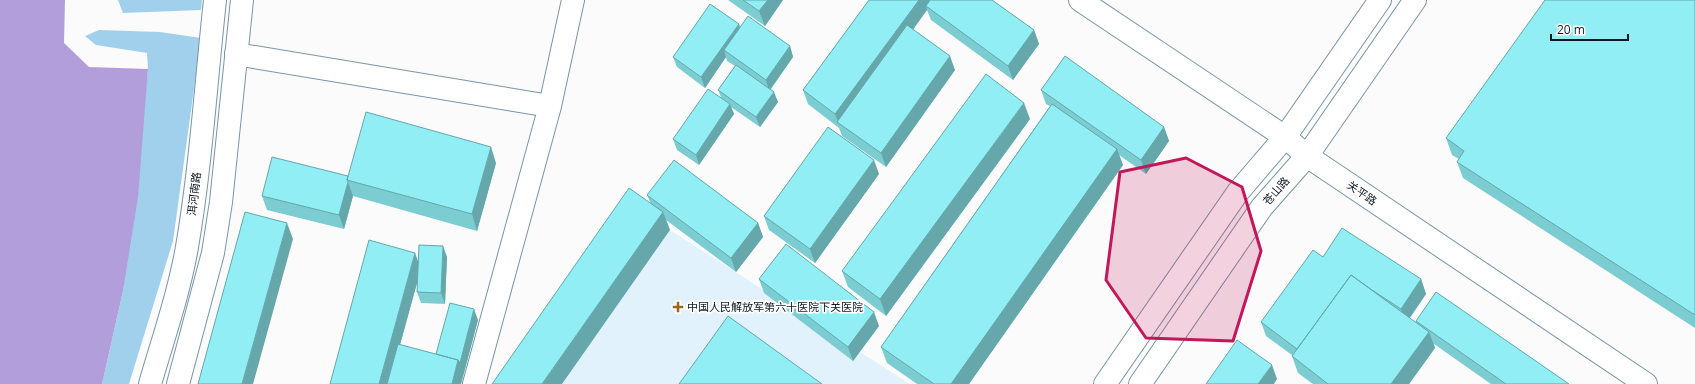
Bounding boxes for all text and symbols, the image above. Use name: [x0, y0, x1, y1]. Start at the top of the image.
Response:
scale bar: [1551, 16, 1628, 42]
text: 20 m: [1557, 21, 1585, 38]
street label: 洱河南路: [183, 171, 204, 217]
street label: 苍山路: [1259, 173, 1292, 208]
street label: 关平路: [1344, 177, 1380, 208]
place label: 中国人民解放军第六十医院下关医院: [687, 299, 863, 314]
marker: 中国人民解放军第六十医院下关医院: [672, 301, 684, 313]

